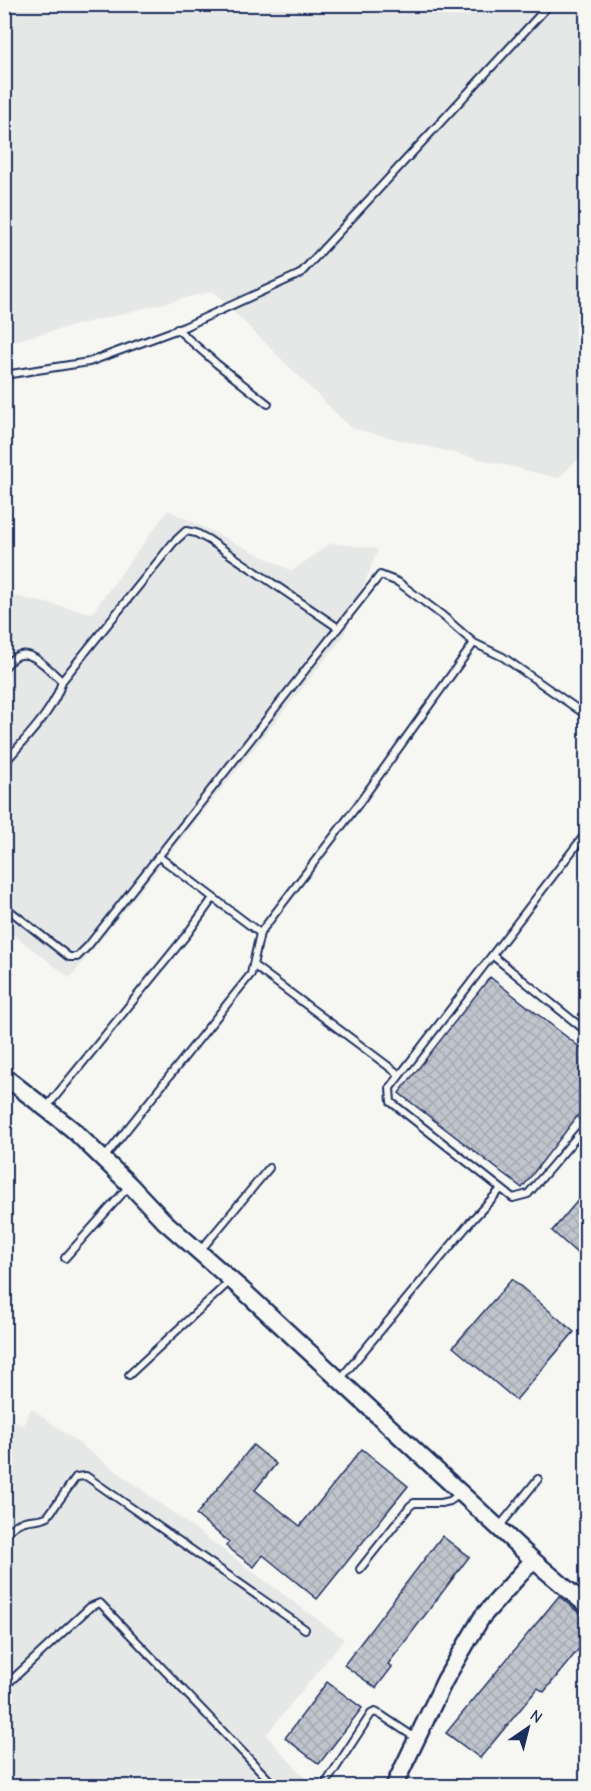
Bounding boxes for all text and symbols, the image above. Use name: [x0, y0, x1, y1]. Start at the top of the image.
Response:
north arrow: [498, 1698, 558, 1758]
text: N: [527, 1706, 545, 1727]

